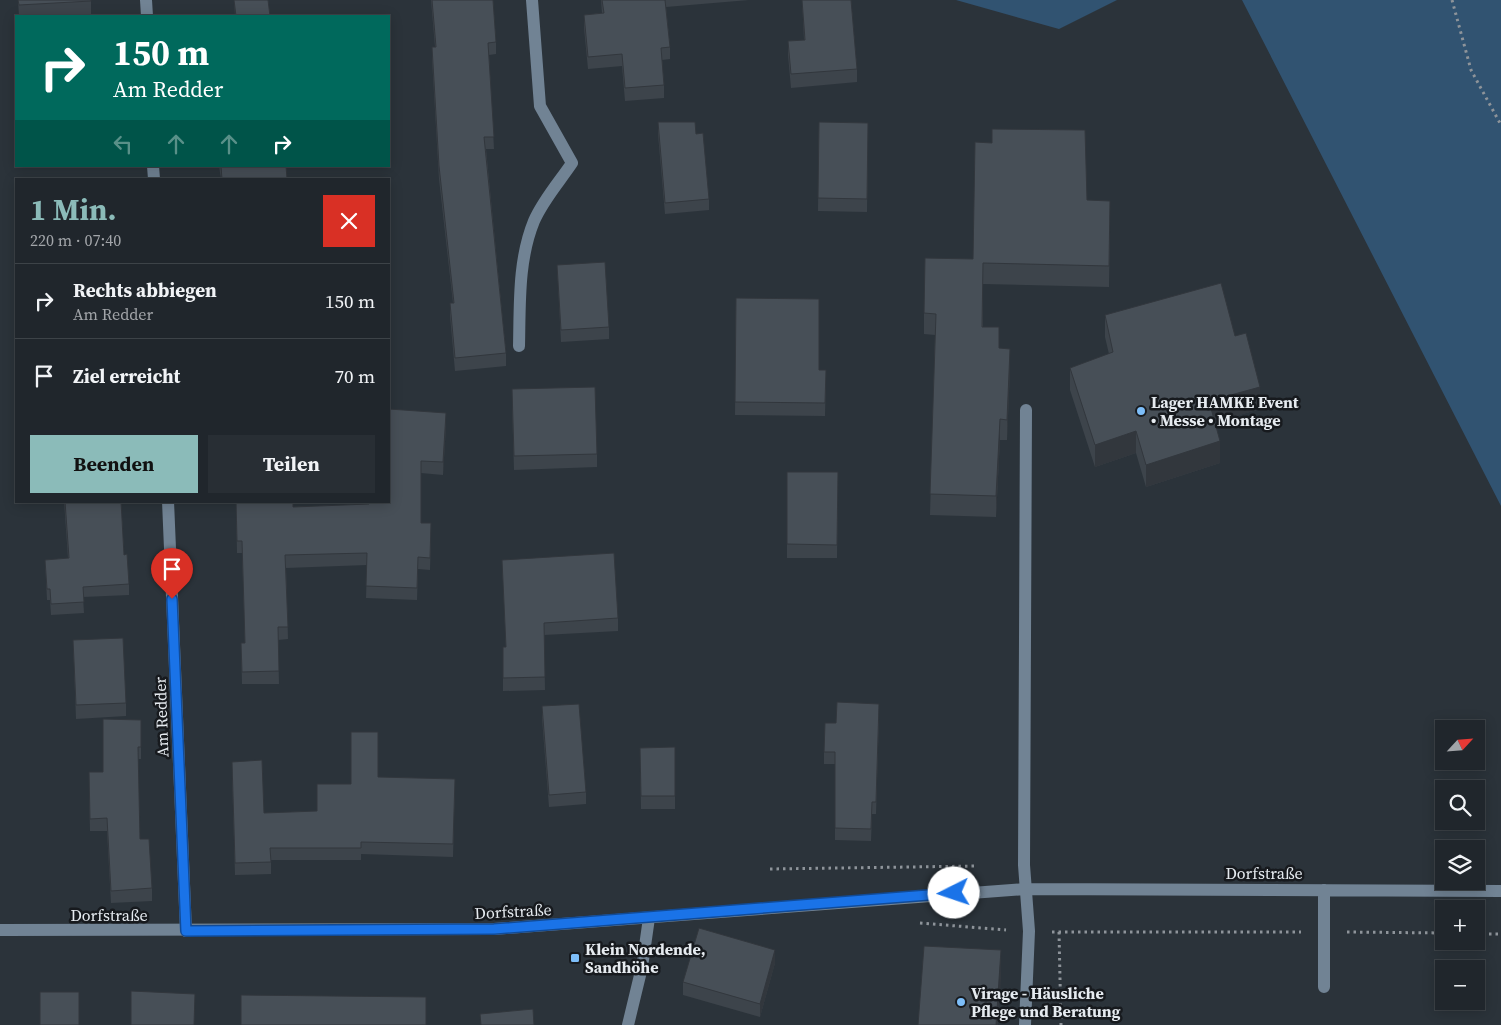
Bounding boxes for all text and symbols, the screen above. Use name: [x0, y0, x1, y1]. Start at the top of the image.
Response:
text: 150 m: [113, 29, 209, 77]
icon: right: [30, 35, 95, 100]
text: Am Redder: [113, 74, 223, 104]
icon: left: [109, 130, 137, 158]
icon: ahead: [162, 130, 190, 158]
icon: ahead: [215, 130, 243, 158]
icon: right: [268, 130, 296, 158]
text: 1 Min.: [30, 189, 117, 230]
button: close: [323, 195, 375, 247]
text: 220 m · 07:40: [30, 229, 121, 251]
text: Rechts abbiegen: [73, 277, 217, 303]
icon: right: [30, 287, 58, 315]
text: 150 m: [325, 288, 375, 314]
text: Am Redder: [73, 303, 153, 325]
icon: arrive: [30, 362, 58, 390]
text: Ziel erreicht: [73, 363, 180, 389]
text: 70 m: [334, 363, 375, 389]
place label: Lager HAMKE Event • Messe • Montage: [1151, 391, 1299, 431]
marker: Lager HAMKE Event • Messe • Montage: [1135, 405, 1147, 417]
button: Beenden: [30, 435, 198, 493]
button: Teilen: [208, 435, 375, 493]
pin: [151, 548, 193, 599]
icon: arrive: [158, 555, 186, 583]
street label: Am Redder: [149, 676, 173, 757]
north arrow: [1435, 720, 1485, 770]
map controls: [1435, 720, 1485, 1010]
button: search: [1435, 780, 1485, 830]
button: layers: [1435, 840, 1485, 890]
street label: Dorfstraße: [1225, 862, 1303, 884]
position arrow: [927, 866, 979, 918]
street label: Dorfstraße: [474, 898, 552, 924]
button: +: [1435, 900, 1485, 950]
street label: Dorfstraße: [70, 904, 148, 926]
place label: Klein Nordende, Sandhöhe: [585, 938, 705, 978]
marker: Klein Nordende, Sandhöhe: [569, 952, 581, 964]
button: −: [1435, 960, 1485, 1010]
place label: Virage - Häusliche Pflege und Beratung: [971, 982, 1121, 1022]
marker: Virage - Häusliche Pflege und Beratung: [955, 996, 967, 1008]

